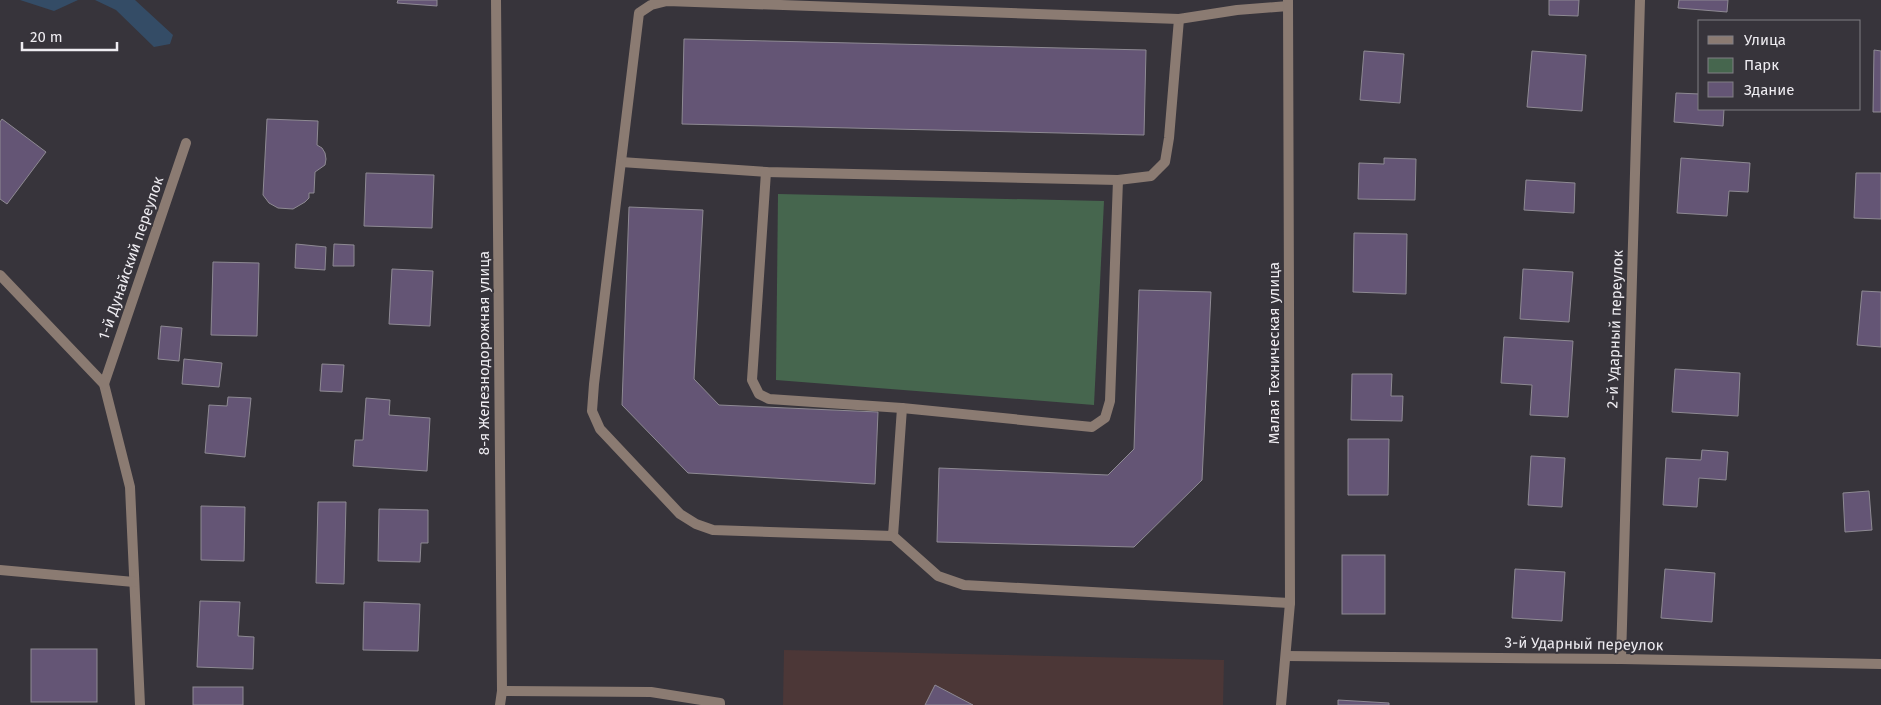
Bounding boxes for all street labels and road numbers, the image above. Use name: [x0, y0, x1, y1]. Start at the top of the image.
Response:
street label: 1-й Дунайский переулок: [95, 174, 167, 342]
street label: 2-й Ударный переулок: [1603, 249, 1627, 409]
street label: 8-я Железнодорожная улица: [475, 251, 493, 455]
street label: Малая Техническая улица: [1265, 262, 1283, 444]
street label: 3-й Ударный переулок: [1505, 634, 1664, 654]

